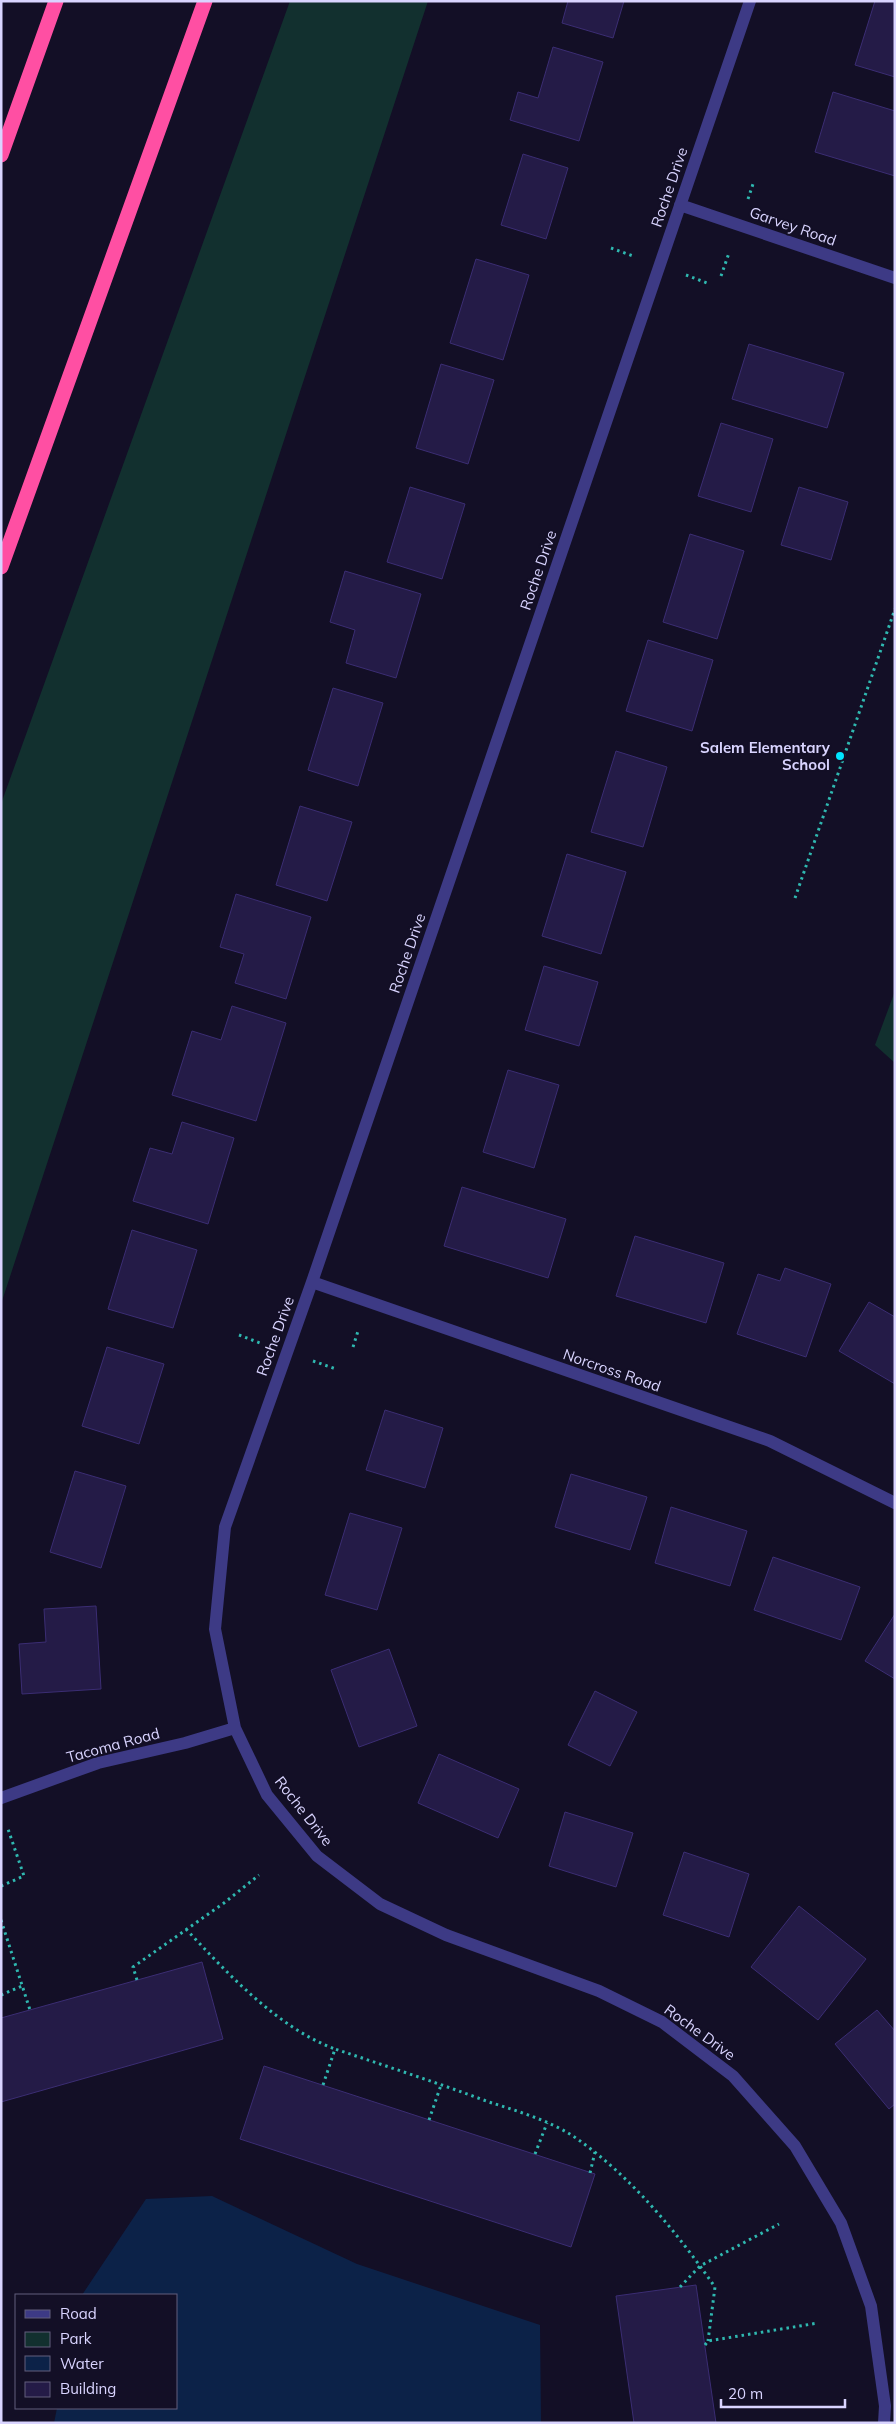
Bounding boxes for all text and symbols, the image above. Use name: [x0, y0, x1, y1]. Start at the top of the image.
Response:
street label: Roche Drive: [646, 145, 692, 229]
street label: Garvey Road: [747, 202, 839, 250]
street label: Roche Drive: [515, 528, 561, 612]
place label: Salem Elementary School: [700, 738, 831, 774]
marker: Salem Elementary School: [834, 750, 846, 762]
street label: Roche Drive: [384, 911, 430, 995]
street label: Roche Drive: [252, 1294, 298, 1378]
street label: Norcross Road: [561, 1344, 663, 1396]
street label: Tacoma Road: [64, 1723, 162, 1767]
street label: Roche Drive: [271, 1772, 337, 1850]
street label: Roche Drive: [661, 2000, 739, 2064]
legend: [15, 2294, 178, 2409]
text: Road: [60, 2304, 97, 2323]
text: Park: [60, 2329, 92, 2348]
text: Water: [60, 2354, 104, 2373]
scale bar: [721, 2376, 845, 2408]
text: Building: [60, 2379, 116, 2398]
text: 20 m: [728, 2384, 763, 2403]

